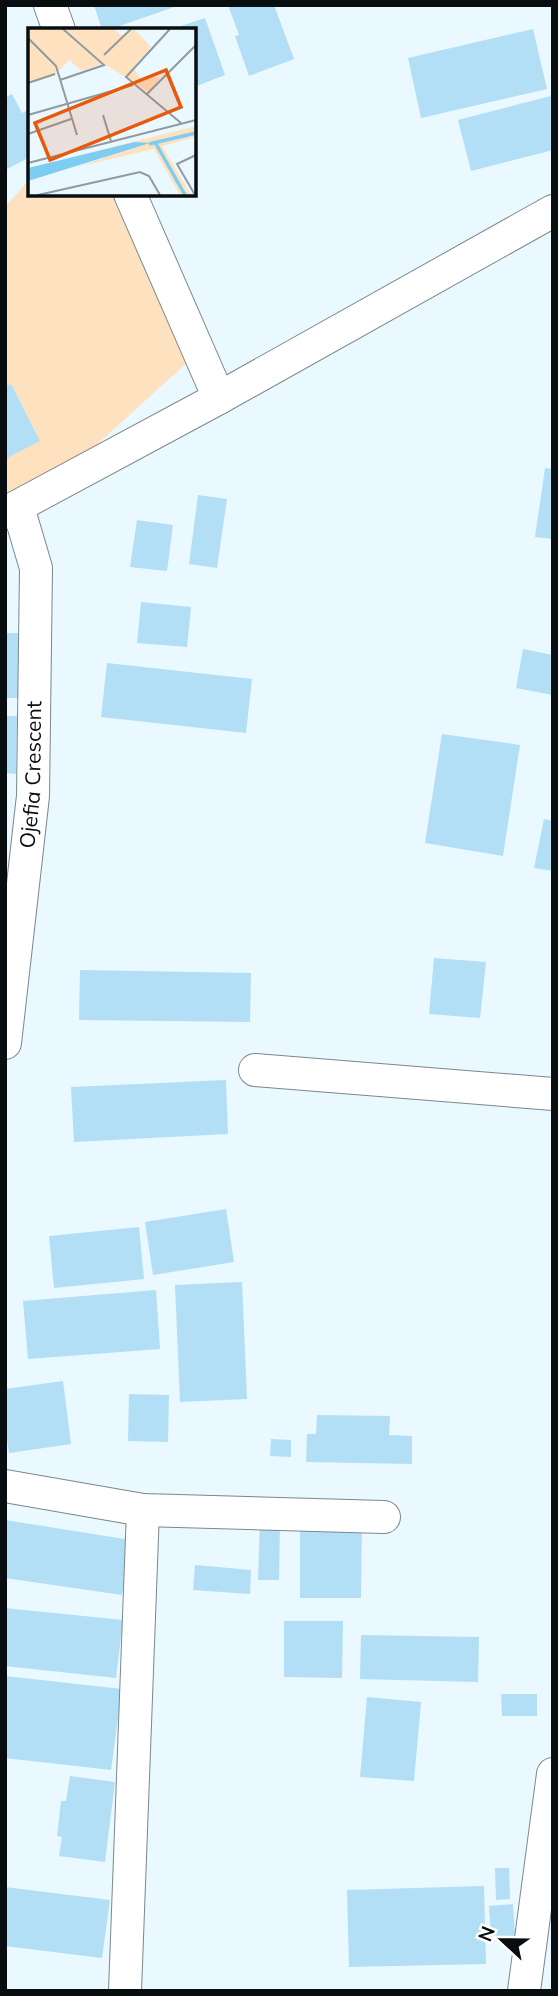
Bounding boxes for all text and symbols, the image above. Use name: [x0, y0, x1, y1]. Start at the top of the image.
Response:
inset map: [28, 28, 196, 196]
street label: Ojefia Crescent: [13, 700, 46, 850]
north arrow: [467, 1905, 537, 1975]
text: N: [472, 1922, 500, 1945]

